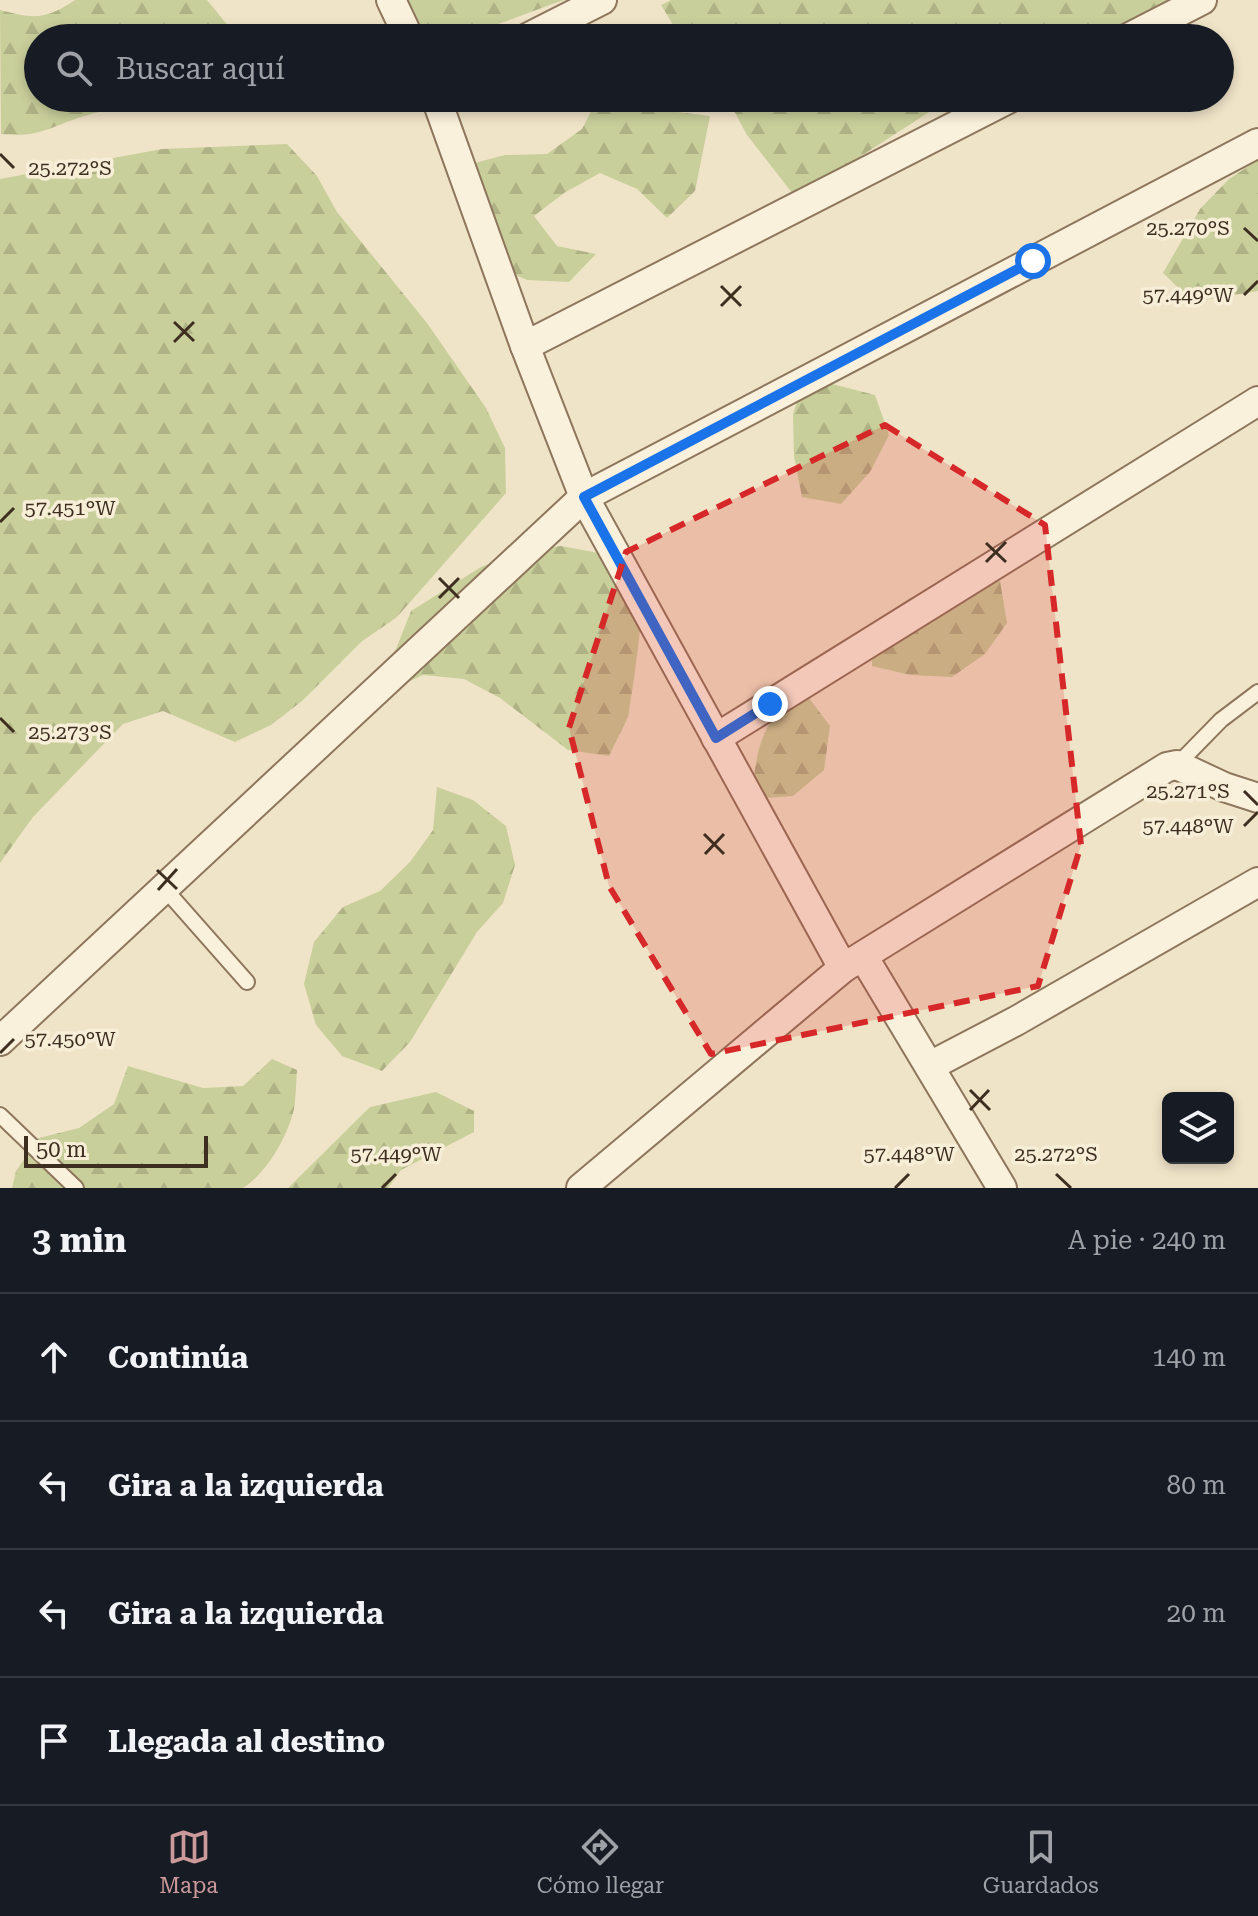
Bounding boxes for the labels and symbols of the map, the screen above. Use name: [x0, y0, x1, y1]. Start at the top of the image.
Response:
text: 25.272°S: [28, 156, 112, 180]
text: 25.270°S: [1146, 216, 1230, 240]
route start: [1015, 243, 1051, 279]
text: 57.449°W: [1142, 283, 1234, 307]
text: 57.451°W: [24, 496, 116, 520]
route end: [752, 686, 788, 722]
text: 25.273°S: [28, 720, 112, 744]
text: 25.271°S: [1146, 779, 1230, 803]
text: 57.448°W: [1142, 814, 1234, 838]
text: 57.450°W: [24, 1027, 116, 1051]
scale bar: [24, 1132, 208, 1168]
text: 57.449°W: [350, 1142, 442, 1166]
text: 57.448°W: [863, 1142, 955, 1166]
text: 25.272°S: [1014, 1142, 1098, 1166]

